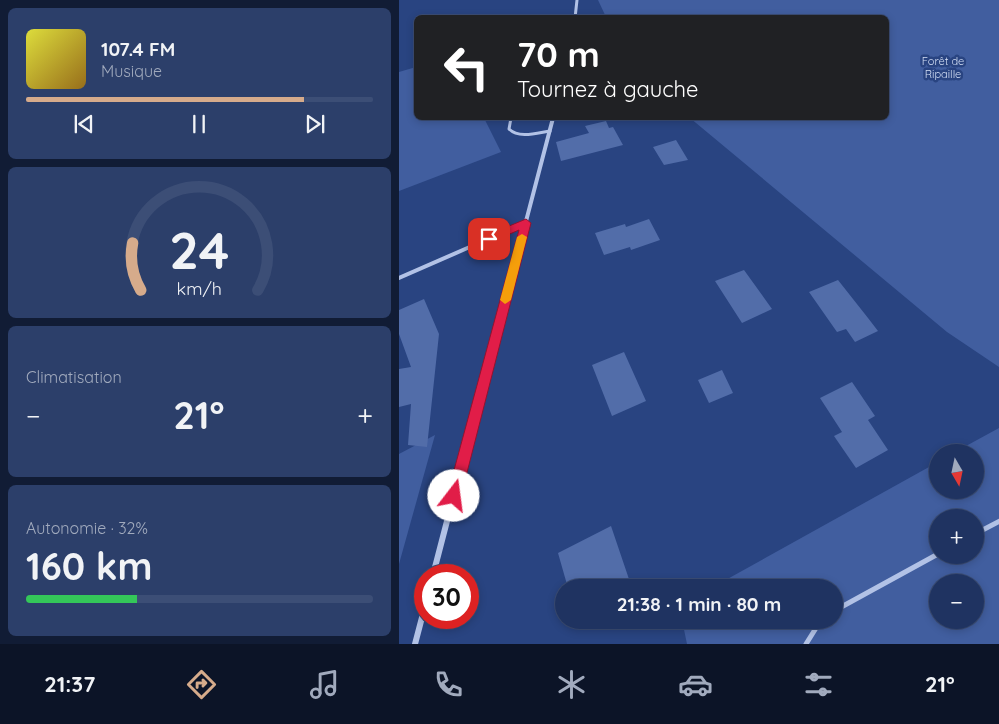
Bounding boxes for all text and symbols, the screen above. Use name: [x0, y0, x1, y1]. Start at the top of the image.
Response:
text: 70 m: [517, 32, 600, 76]
icon: left: [434, 35, 499, 100]
text: 107.4 FM: [101, 37, 175, 61]
park label: Forêt de Ripaille: [922, 54, 964, 81]
text: Musique: [101, 61, 162, 81]
text: Tournez à gauche: [517, 75, 699, 103]
icon: previous: [70, 110, 98, 138]
icon: pause: [185, 110, 213, 138]
icon: next: [301, 110, 329, 138]
text: 24: [169, 217, 230, 282]
pin: [468, 218, 510, 260]
icon: arrive: [475, 225, 503, 253]
text: km/h: [177, 277, 222, 299]
text: Climatisation: [26, 367, 122, 387]
text: 21°: [173, 391, 225, 439]
text: −: [26, 398, 41, 433]
text: +: [357, 398, 373, 433]
north arrow: [929, 444, 984, 499]
map controls: [929, 444, 984, 629]
position arrow: [427, 469, 479, 521]
button: +: [929, 509, 984, 564]
text: Autonomie · 32%: [26, 518, 148, 538]
text: 160 km: [26, 542, 152, 590]
speed limit sign: 30: [414, 564, 479, 629]
button: −: [929, 574, 984, 629]
text: 21:38 · 1 min · 80 m: [617, 592, 781, 616]
icon: directions: [184, 667, 219, 702]
icon: music: [307, 667, 342, 702]
icon: phone: [431, 667, 466, 702]
icon: climate: [554, 667, 589, 702]
icon: car: [678, 667, 713, 702]
icon: filters: [801, 667, 836, 702]
text: 21:37: [44, 670, 95, 698]
text: 21°: [925, 670, 955, 698]

